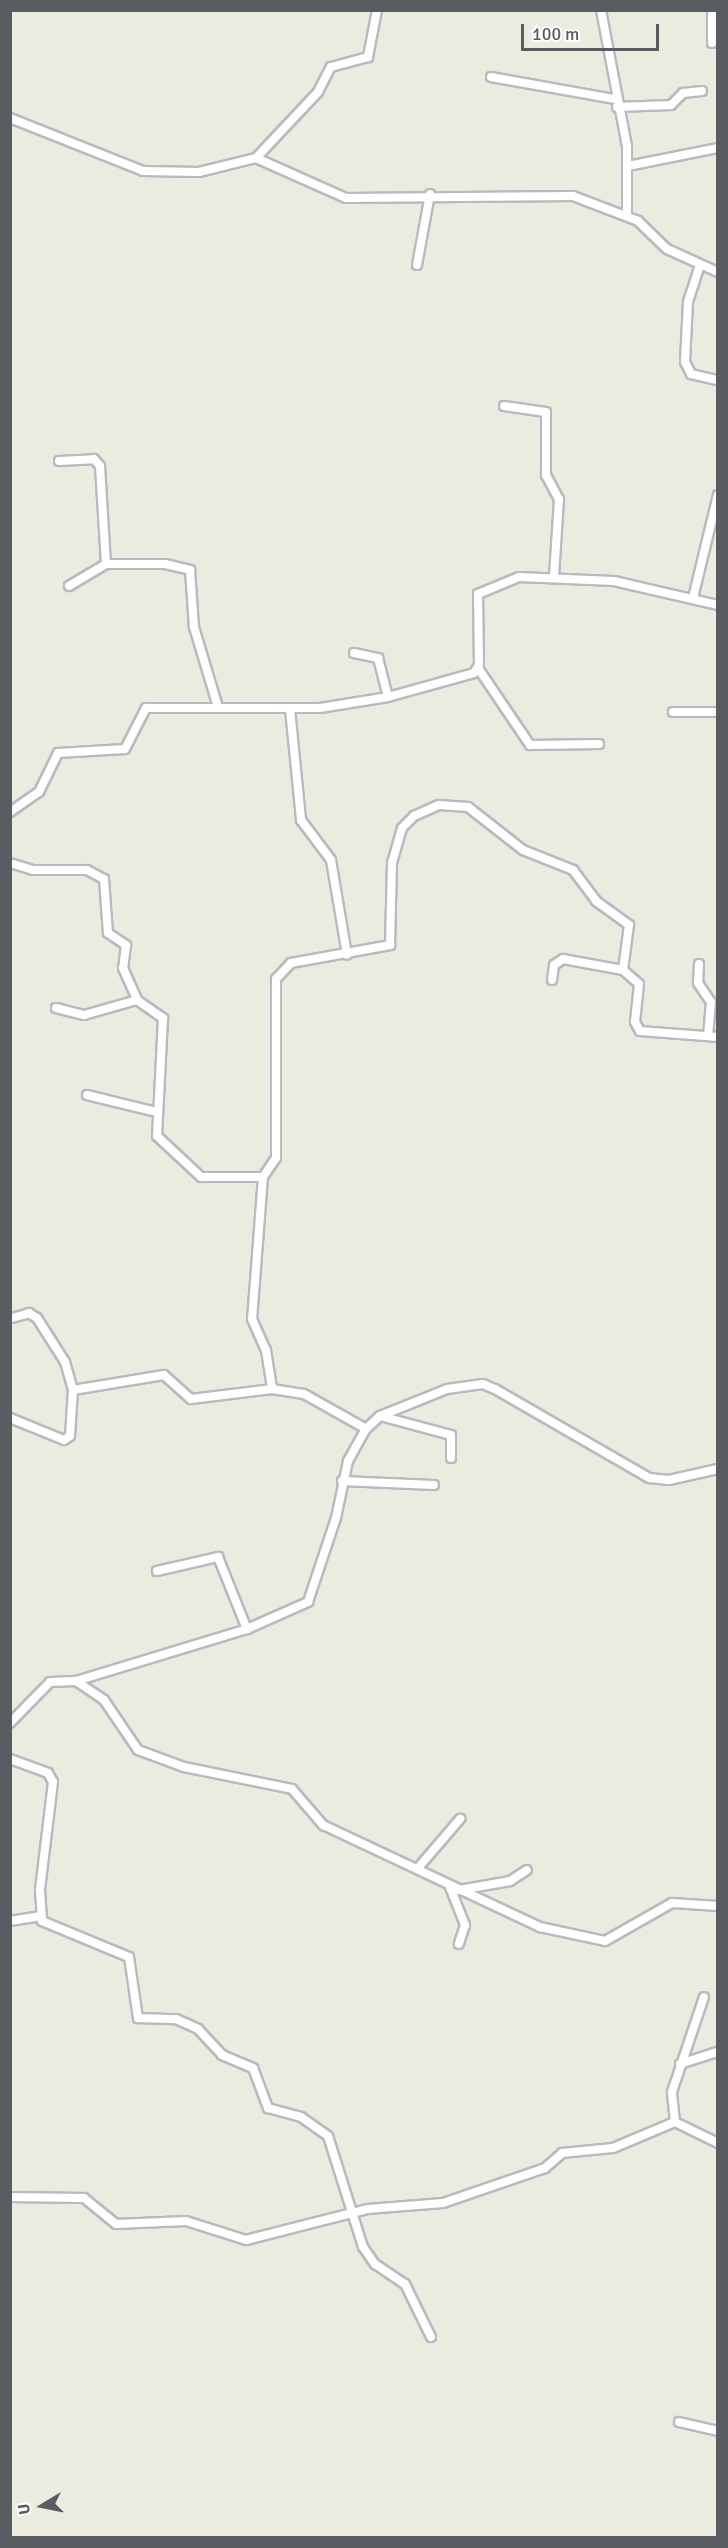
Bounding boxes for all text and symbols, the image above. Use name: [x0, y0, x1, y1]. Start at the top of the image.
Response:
scale bar: [524, 12, 662, 50]
text: 100 m: [532, 23, 579, 45]
north arrow: [12, 2476, 72, 2536]
text: U: [13, 2502, 35, 2516]

